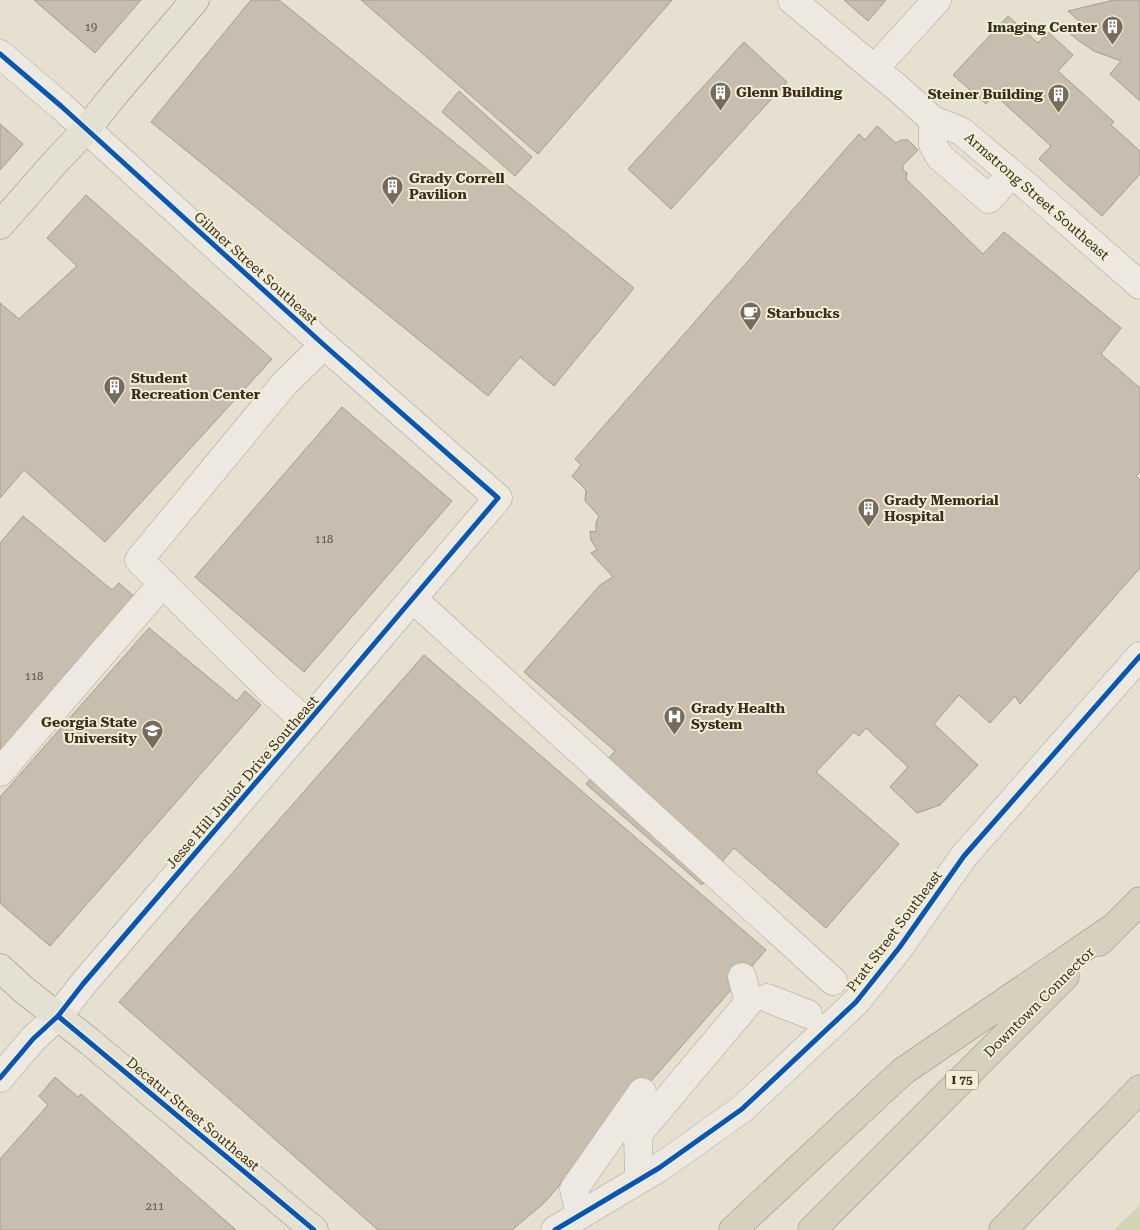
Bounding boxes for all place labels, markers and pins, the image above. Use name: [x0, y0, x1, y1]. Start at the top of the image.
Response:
building icon: Imaging Center: [1101, 15, 1125, 46]
place label: Imaging Center: [987, 19, 1098, 35]
building icon: Glenn Building: [708, 80, 732, 111]
building icon: Steiner Building: [1047, 82, 1071, 113]
place label: Glenn Building: [736, 84, 843, 100]
place label: Steiner Building: [928, 86, 1043, 102]
place label: Grady Correll Pavilion: [409, 170, 505, 202]
building icon: Grady Correll Pavilion: [381, 174, 405, 205]
cafe icon: Starbucks: [739, 301, 763, 332]
place label: Starbucks: [767, 305, 840, 321]
place label: Student Recreation Center: [131, 370, 261, 402]
building icon: Student Recreation Center: [103, 374, 127, 405]
place label: Grady Memorial Hospital: [884, 492, 999, 524]
building icon: Grady Memorial Hospital: [856, 496, 880, 527]
place label: Grady Health System: [691, 700, 786, 732]
hospital icon: Grady Health System: [663, 704, 687, 735]
place label: Georgia State University: [41, 714, 138, 746]
school or university icon: Georgia State University: [141, 718, 165, 749]

